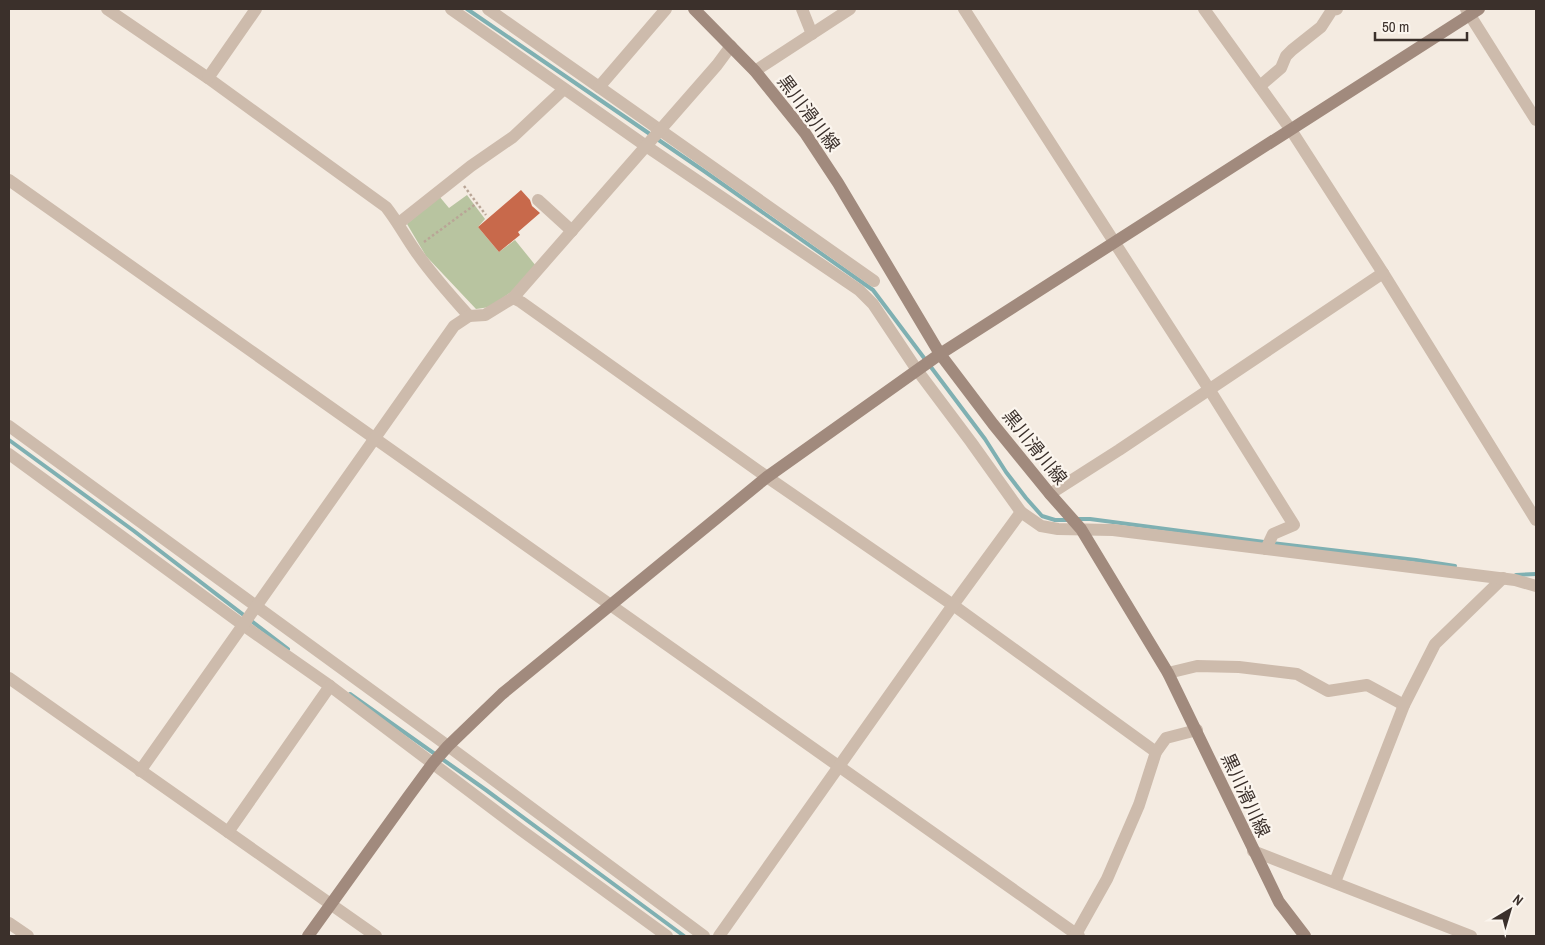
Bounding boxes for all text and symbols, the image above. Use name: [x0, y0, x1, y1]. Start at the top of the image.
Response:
scale bar: [1375, 10, 1468, 42]
text: 50 m: [1382, 16, 1409, 37]
street label: 黒川滑川線: [772, 70, 846, 156]
street label: 黒川滑川線: [997, 404, 1073, 490]
street label: 黒川滑川線: [1216, 749, 1276, 841]
north arrow: [1485, 885, 1535, 935]
text: N: [1509, 890, 1527, 909]

